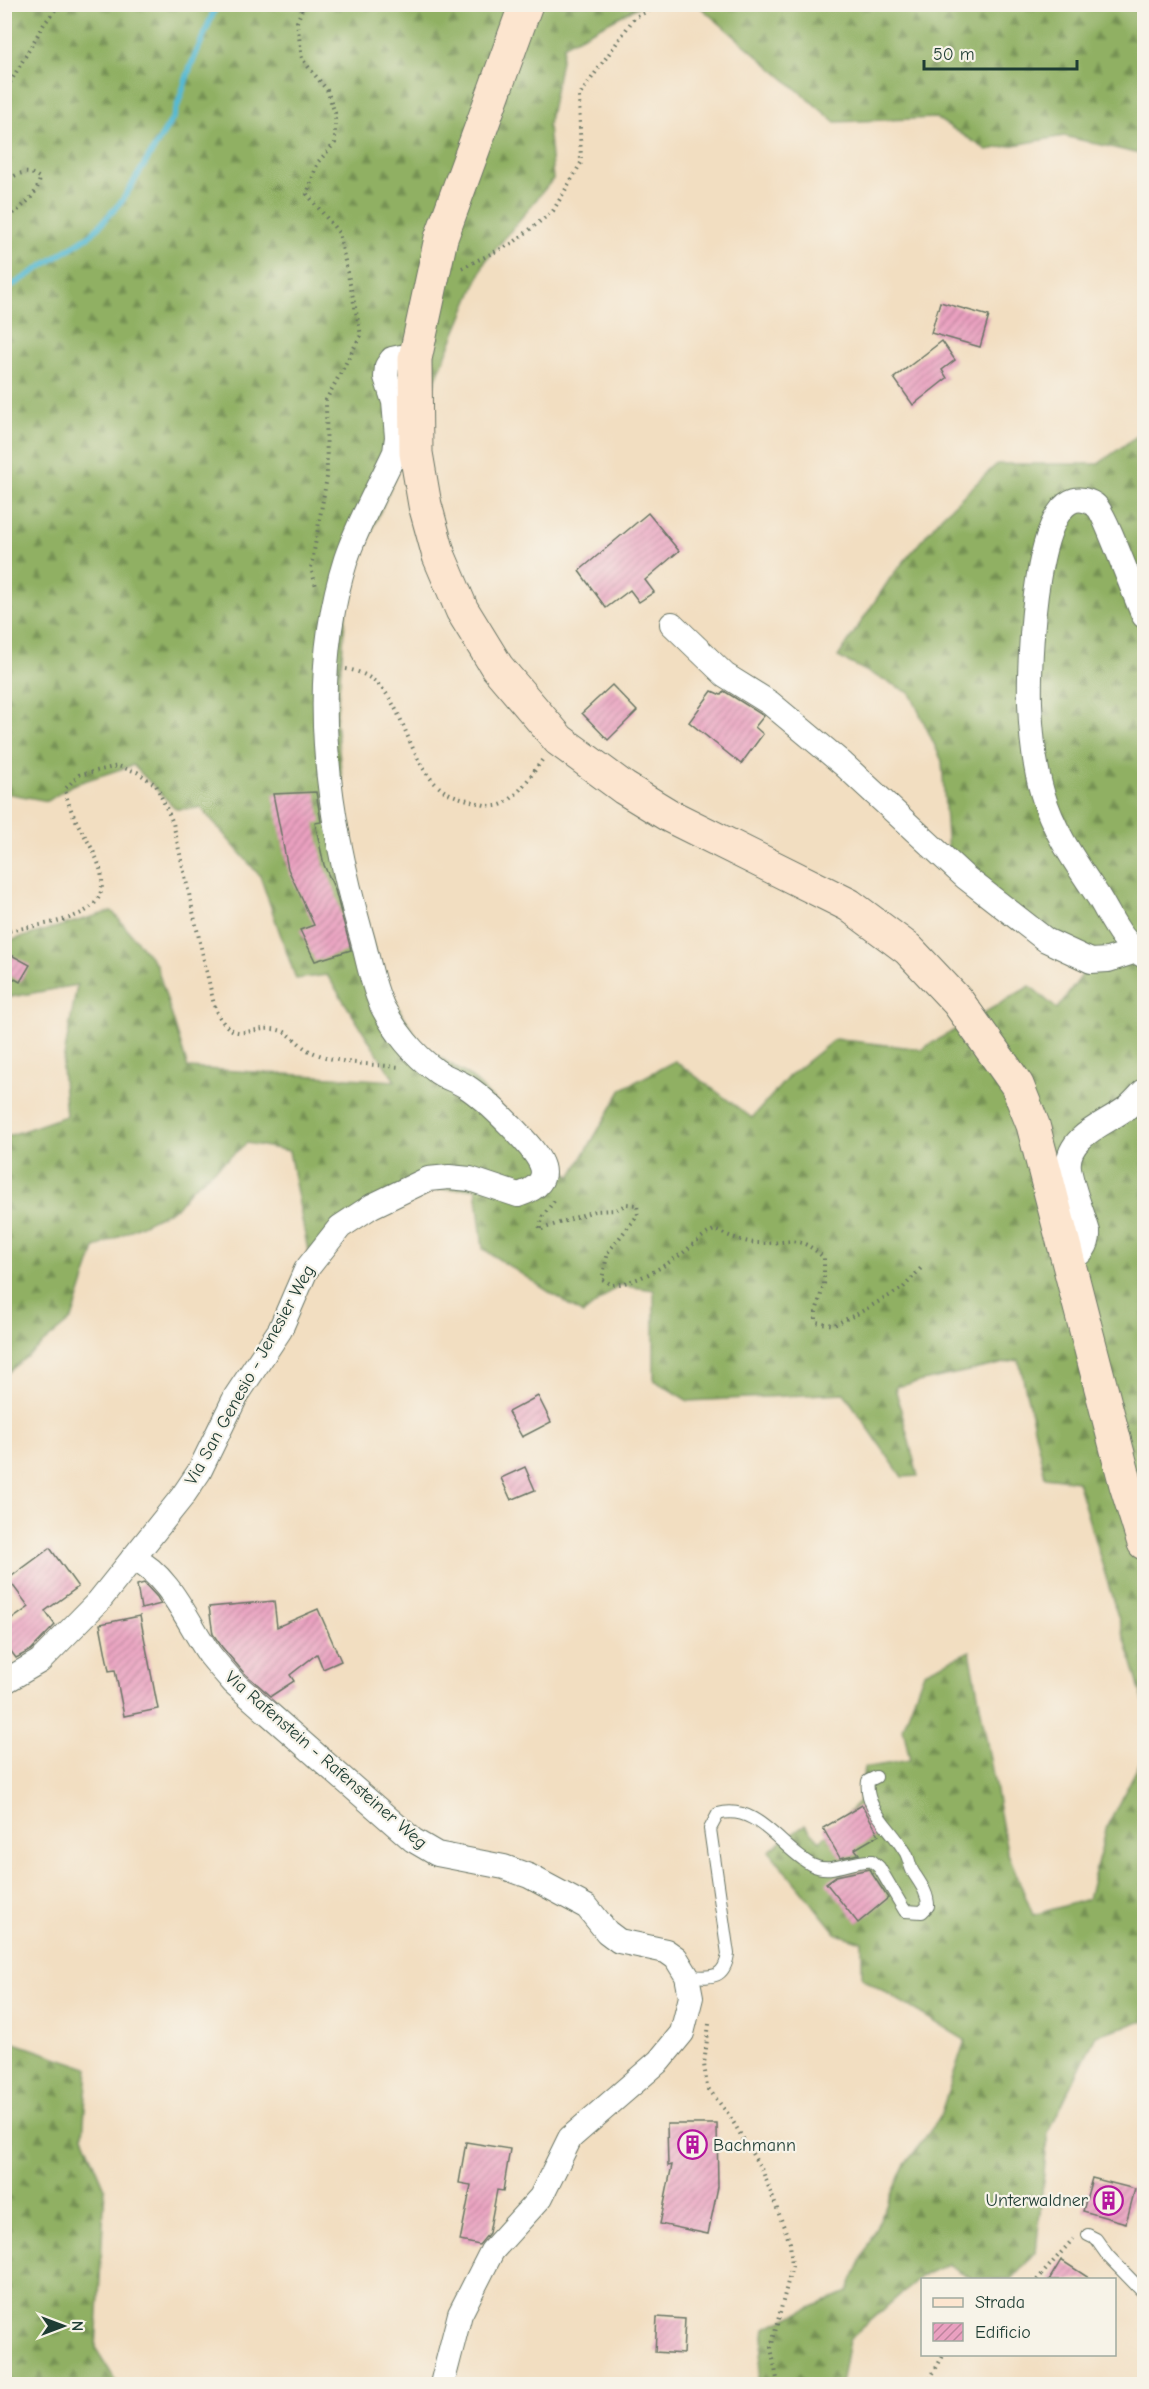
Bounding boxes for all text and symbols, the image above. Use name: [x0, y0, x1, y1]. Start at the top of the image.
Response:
scale bar: [924, 33, 1077, 71]
text: 50 m: [933, 44, 975, 65]
street label: Via San Genesio - Jenesier Weg: [181, 1261, 319, 1489]
street label: Via Rafenstein - Rafensteiner Weg: [221, 1667, 431, 1853]
building icon: Bachmann: [676, 2129, 708, 2161]
place label: Bachmann: [713, 2135, 796, 2156]
building icon: Unterwaldner: [1093, 2184, 1125, 2216]
place label: Unterwaldner: [985, 2190, 1089, 2211]
legend: [921, 2278, 1116, 2356]
text: Strada: [975, 2292, 1025, 2313]
north arrow: [33, 2296, 93, 2356]
text: N: [68, 2321, 86, 2331]
text: Edificio: [975, 2322, 1031, 2343]

